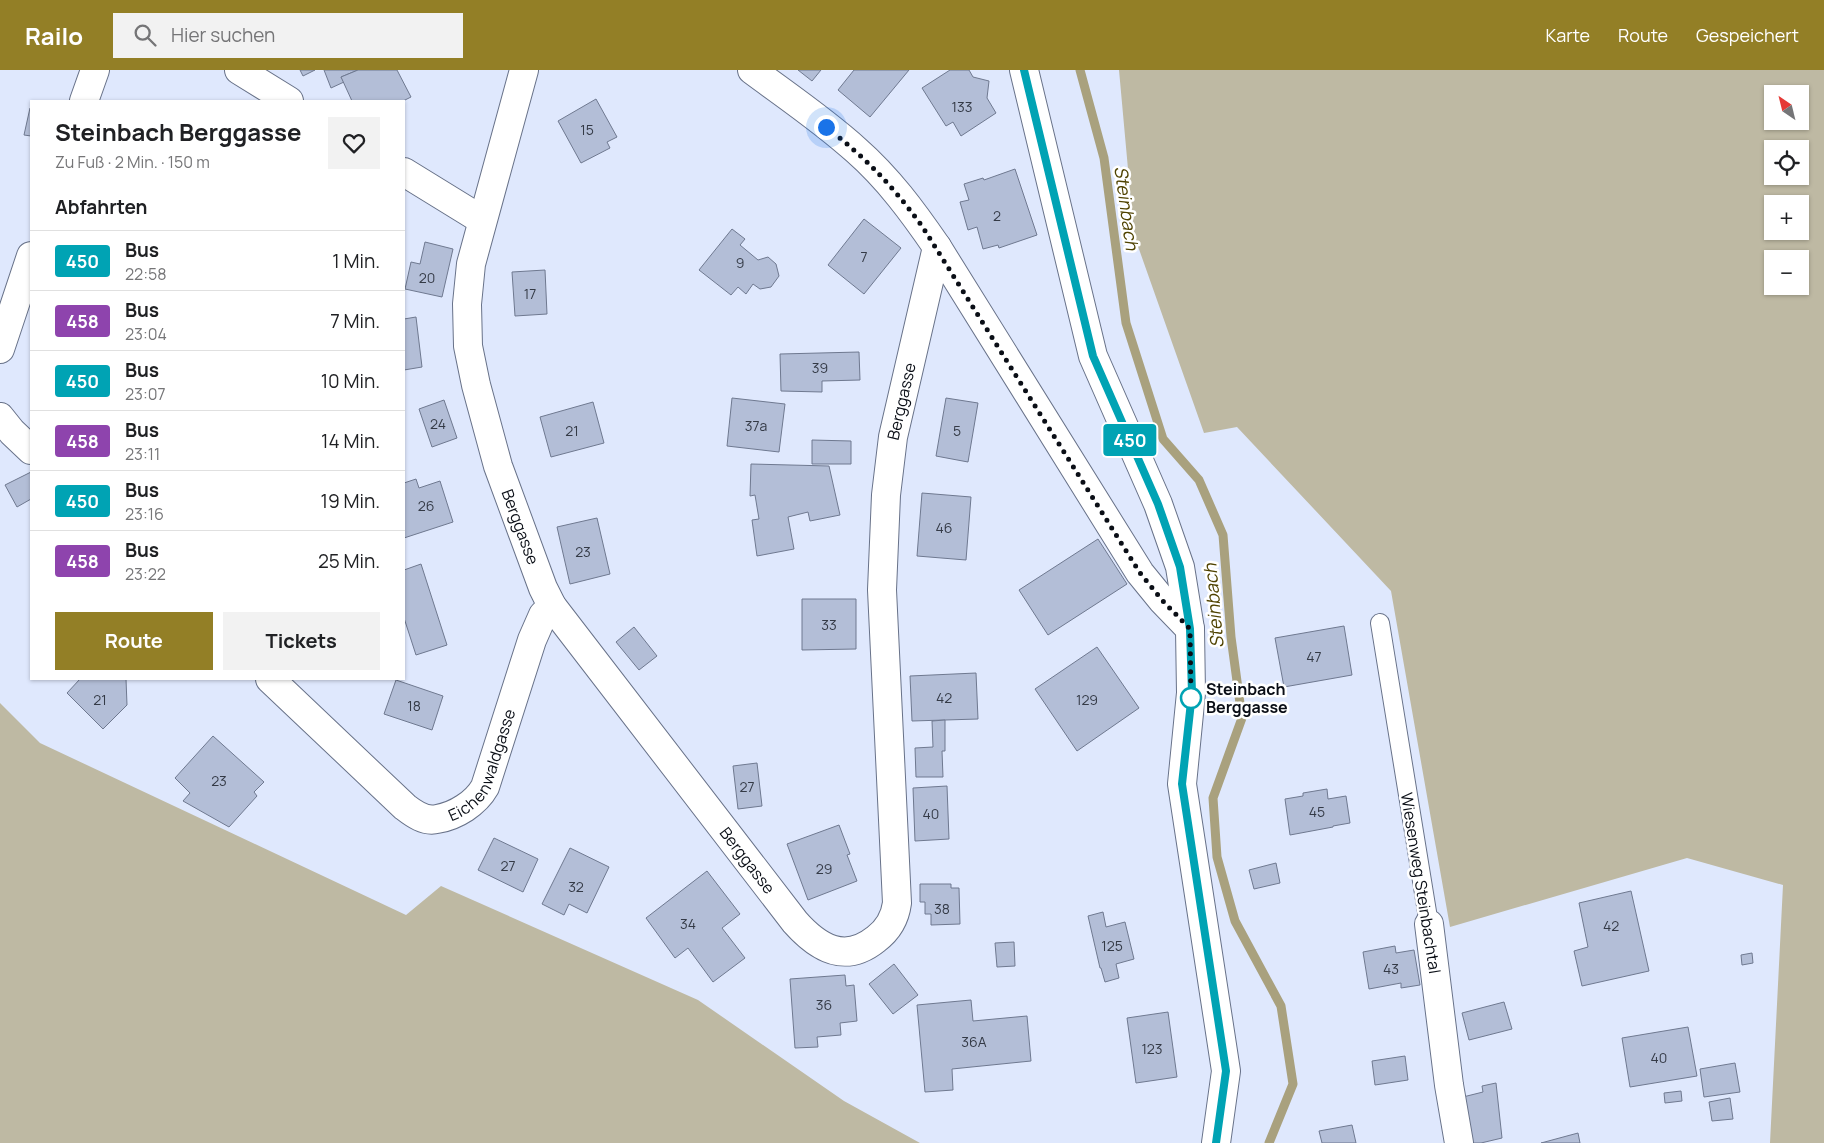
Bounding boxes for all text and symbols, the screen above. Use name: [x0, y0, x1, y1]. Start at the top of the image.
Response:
search box: [113, 13, 463, 58]
text: Railo: [25, 19, 83, 52]
icon: search: [131, 21, 159, 49]
text: Hier suchen: [171, 22, 275, 48]
text: Karte: [1545, 23, 1590, 47]
text: Route: [1618, 23, 1668, 47]
text: Gespeichert: [1696, 23, 1799, 47]
north arrow: [1764, 85, 1809, 130]
map controls: [1764, 85, 1809, 295]
house number: 133: [952, 97, 972, 116]
text: Steinbach Berggasse: [55, 115, 301, 148]
your location: [814, 115, 839, 140]
button: heart: [328, 117, 380, 169]
house number: 15: [580, 120, 594, 139]
button: locate: [1764, 140, 1809, 185]
text: Zu Fuß · 2 Min. · 150 m: [55, 151, 210, 173]
water label: Steinbach: [1109, 164, 1145, 253]
text: Abfahrten: [55, 194, 148, 220]
button: +: [1764, 195, 1809, 240]
house number: 2: [993, 206, 1001, 225]
text: Bus: [125, 237, 159, 263]
house number: 7: [860, 247, 868, 266]
text: 1 Min.: [332, 248, 380, 274]
text: 450: [66, 249, 99, 273]
button: −: [1764, 250, 1809, 295]
house number: 9: [736, 253, 744, 272]
text: 22:58: [125, 263, 167, 285]
house number: 20: [419, 268, 435, 287]
house number: 17: [524, 284, 536, 303]
text: Bus: [125, 297, 159, 323]
text: 7 Min.: [330, 308, 380, 334]
text: 458: [66, 309, 99, 333]
text: 23:04: [125, 323, 167, 345]
text: Bus: [125, 357, 159, 383]
house number: 39: [812, 358, 828, 377]
street label: Berggasse: [882, 360, 921, 442]
text: 10 Min.: [321, 368, 380, 394]
text: 450: [66, 369, 99, 393]
text: 23:07: [125, 383, 166, 405]
house number: 24: [430, 414, 446, 433]
house number: 37a: [745, 416, 767, 435]
text: Bus: [125, 417, 159, 443]
house number: 21: [565, 421, 579, 440]
house number: 5: [953, 421, 961, 440]
line badge: 450: [1101, 424, 1159, 456]
text: 14 Min.: [321, 428, 380, 454]
text: 450: [1113, 428, 1147, 452]
text: 458: [66, 429, 99, 453]
text: 23:11: [125, 443, 160, 465]
text: Bus: [125, 477, 159, 503]
street label: Berggasse: [497, 486, 544, 568]
text: 19 Min.: [320, 488, 380, 514]
text: 450: [66, 489, 99, 513]
house number: 26: [418, 496, 434, 515]
text: 23:16: [125, 503, 164, 525]
house number: 46: [936, 518, 952, 537]
text: Bus: [125, 537, 159, 563]
house number: 23: [575, 542, 591, 561]
text: 25 Min.: [318, 548, 380, 574]
text: 458: [66, 549, 99, 573]
water label: Steinbach: [1197, 561, 1229, 649]
text: 23:22: [125, 563, 166, 585]
button: Route: [55, 612, 213, 670]
button: Tickets: [223, 612, 380, 670]
house number: 33: [821, 615, 837, 634]
house number: 47: [1306, 647, 1322, 666]
place label: Steinbach Berggasse: [1206, 678, 1288, 718]
marker: Steinbach Berggasse: [1180, 687, 1202, 709]
house number: 42: [936, 688, 952, 707]
house number: 21: [93, 690, 107, 709]
house number: 129: [1076, 690, 1098, 709]
house number: 18: [407, 696, 421, 715]
street label: Eichenwaldgasse: [445, 706, 520, 826]
house number: 23: [211, 771, 227, 790]
house number: 27: [739, 777, 755, 796]
street label: Wiesenweg Steinbachtal: [1396, 791, 1446, 975]
house number: 45: [1309, 802, 1325, 821]
house number: 40: [923, 804, 939, 823]
street label: Berggasse: [715, 822, 780, 898]
house number: 27: [500, 856, 516, 875]
house number: 29: [816, 859, 832, 878]
house number: 32: [568, 877, 584, 896]
house number: 38: [934, 899, 950, 918]
house number: 34: [680, 914, 696, 933]
house number: 42: [1603, 916, 1619, 935]
house number: 125: [1101, 936, 1123, 955]
house number: 43: [1383, 959, 1399, 978]
house number: 36: [816, 995, 832, 1014]
house number: 36A: [961, 1032, 987, 1051]
house number: 123: [1141, 1039, 1163, 1058]
house number: 40: [1651, 1048, 1667, 1067]

